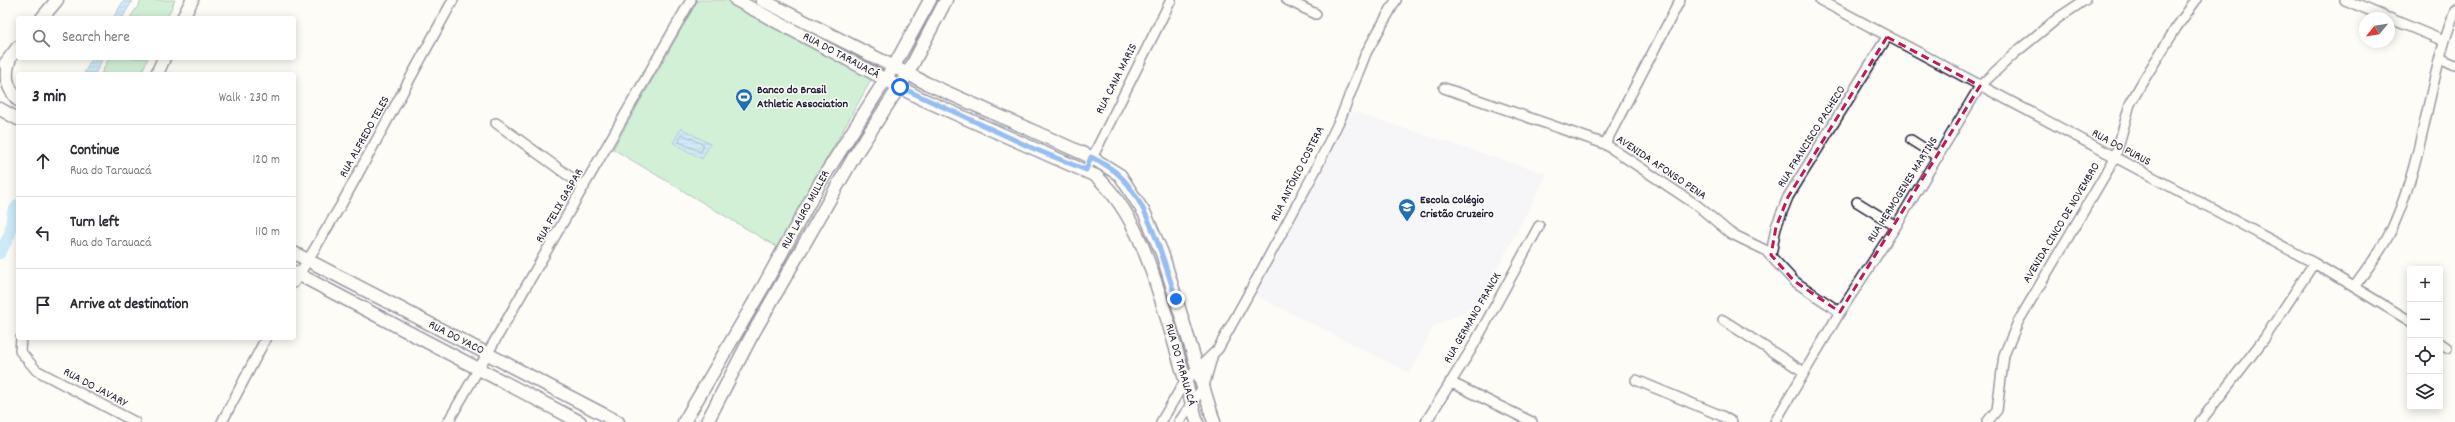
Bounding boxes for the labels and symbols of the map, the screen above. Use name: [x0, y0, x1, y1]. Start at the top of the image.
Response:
north arrow: [2359, 12, 2395, 48]
street label: RUA DO TARAUACÁ: [799, 29, 883, 83]
street label: RUA CANA MARIS: [1092, 41, 1142, 117]
route start: [891, 78, 909, 96]
place label: Banco do Brasil Athletic Association: [757, 82, 848, 113]
street label: RUA FRANCISCO PACHECO: [1774, 83, 1850, 191]
sports icon: Banco do Brasil Athletic Association: [734, 87, 754, 112]
street label: RUA ALFREDO TELES: [336, 93, 394, 181]
street label: RUA ANTÔNIO COSTERA: [1267, 123, 1330, 225]
street label: RUA DO PURUS: [2088, 125, 2154, 171]
street label: AVENIDA AFONSO PENA: [1612, 131, 1710, 205]
street label: RUA HERMOGENES MARTINS: [1863, 134, 1943, 246]
street label: AVENIDA CINCO DE NOVEMBRO: [2019, 159, 2105, 286]
street label: RUA FELIX GASPAR: [532, 166, 588, 246]
street label: RUA LAURO MULLER: [777, 167, 835, 252]
place label: Escola Colégio Cristão Cruzeiro: [1420, 192, 1494, 223]
school or university icon: Escola Colégio Cristão Cruzeiro: [1397, 197, 1417, 222]
street label: RUA GERMANO FRANCK: [1440, 269, 1506, 367]
route end: [1167, 290, 1185, 308]
street label: RUA DO YACO: [425, 317, 487, 359]
street label: RUA DO TARAUACÁ: [1160, 322, 1200, 408]
street label: RUA DO JAVARY: [60, 364, 131, 412]

